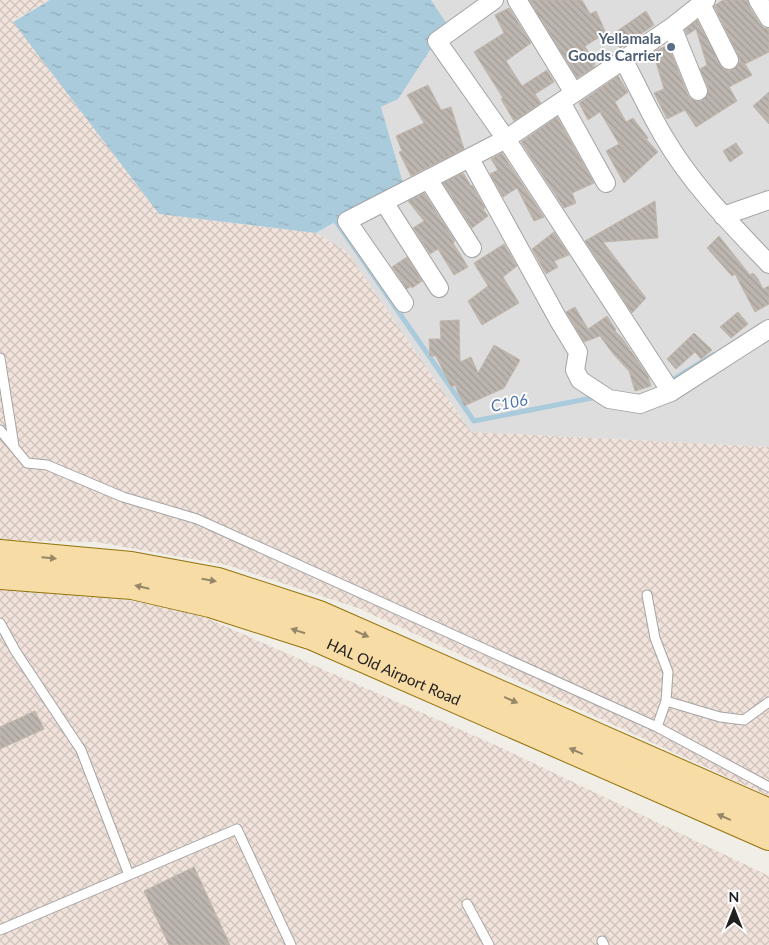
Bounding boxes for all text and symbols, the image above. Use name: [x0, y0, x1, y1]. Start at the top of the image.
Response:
place label: Yellamala Goods Carrier: [568, 29, 661, 64]
marker: Yellamala Goods Carrier: [665, 41, 677, 53]
water label: C106: [489, 389, 529, 415]
one-way arrow: [41, 554, 57, 562]
one-way arrow: [202, 577, 218, 585]
one-way arrow: [134, 583, 149, 591]
one-way arrow: [291, 626, 306, 634]
one-way arrow: [355, 631, 369, 639]
street label: HAL Old Airport Road: [324, 634, 464, 709]
one-way arrow: [504, 696, 518, 704]
one-way arrow: [569, 747, 583, 755]
one-way arrow: [717, 812, 731, 820]
north arrow: [709, 885, 759, 935]
text: N: [729, 888, 739, 905]

